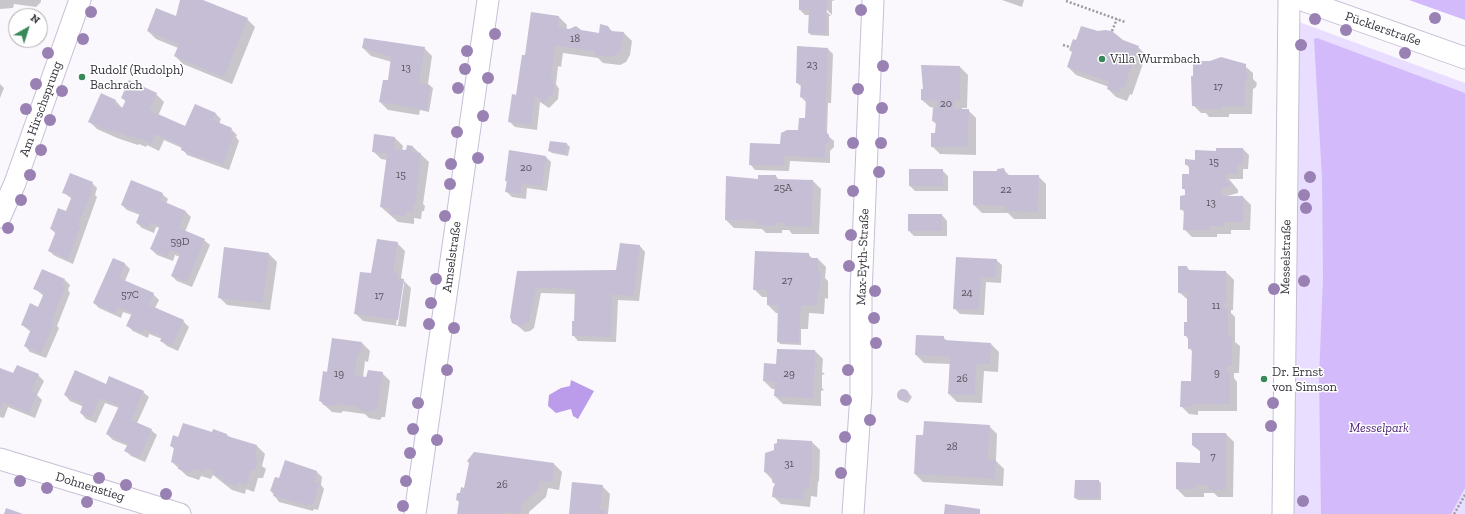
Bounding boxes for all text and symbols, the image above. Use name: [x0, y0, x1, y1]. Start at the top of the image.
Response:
north arrow: [8, 8, 48, 48]
street label: Pücklerstraße: [1343, 9, 1423, 49]
text: N: [28, 11, 43, 27]
house number: 18: [570, 32, 580, 46]
place label: Villa Wurmbach: [1110, 51, 1200, 67]
marker: Villa Wurmbach: [1097, 54, 1107, 64]
house number: 23: [806, 58, 818, 72]
street label: Am Hirschsprung: [16, 59, 66, 159]
house number: 13: [401, 61, 411, 75]
place label: Rudolf (Rudolph) Bachrach: [90, 62, 183, 93]
marker: Rudolf (Rudolph) Bachrach: [77, 72, 87, 82]
house number: 17: [1213, 80, 1223, 94]
house number: 20: [940, 97, 952, 111]
house number: 15: [1209, 155, 1219, 169]
house number: 20: [520, 161, 532, 175]
house number: 15: [396, 168, 406, 182]
house number: 25A: [774, 181, 792, 195]
house number: 22: [1000, 183, 1012, 197]
house number: 13: [1206, 196, 1216, 210]
street label: Max-Eyth-Straße: [854, 208, 872, 306]
street label: Messelstraße: [1278, 219, 1294, 295]
street label: Amselstraße: [439, 220, 465, 294]
house number: 59D: [170, 235, 190, 249]
house number: 27: [782, 274, 792, 288]
house number: 24: [961, 286, 973, 300]
house number: 57C: [121, 288, 139, 302]
house number: 17: [374, 289, 384, 303]
house number: 11: [1212, 299, 1220, 313]
place label: Dr. Ernst von Simson: [1272, 364, 1337, 395]
house number: 9: [1214, 366, 1220, 380]
house number: 19: [334, 367, 344, 381]
house number: 29: [783, 367, 795, 381]
house number: 26: [956, 372, 968, 386]
marker: Dr. Ernst von Simson: [1259, 374, 1269, 384]
park label: Messelpark: [1349, 420, 1409, 436]
house number: 28: [946, 440, 958, 454]
house number: 7: [1210, 450, 1216, 464]
house number: 31: [784, 457, 794, 471]
street label: Dohnenstieg: [54, 469, 126, 505]
house number: 26: [496, 478, 508, 492]

